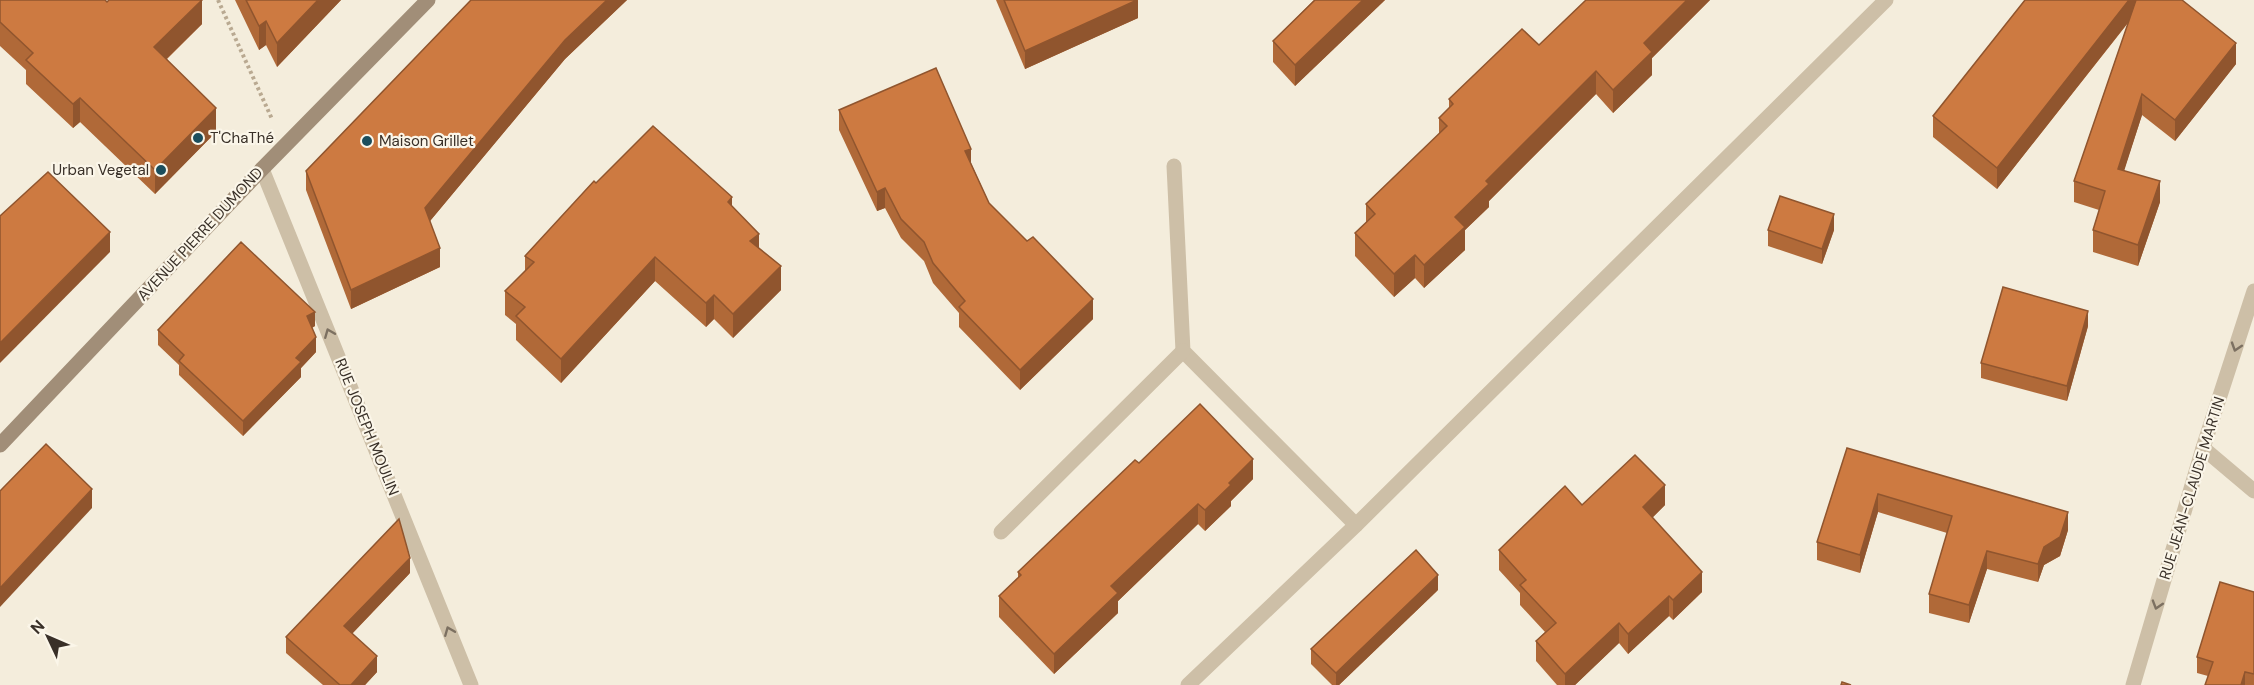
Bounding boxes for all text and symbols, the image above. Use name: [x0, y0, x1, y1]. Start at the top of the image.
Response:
place label: T'ChaThé: [210, 128, 274, 148]
marker: T'ChaThé: [191, 131, 205, 145]
place label: Maison Grillet: [379, 131, 474, 151]
marker: Maison Grillet: [360, 134, 374, 148]
place label: Urban Vegetal: [52, 160, 149, 180]
street label: AVENUE PIERRE DUMOND: [133, 163, 267, 305]
marker: Urban Vegetal: [154, 163, 168, 177]
one-way arrow: [324, 328, 336, 339]
one-way arrow: [2231, 341, 2243, 352]
street label: RUE JOSEPH MOULIN: [330, 355, 404, 499]
street label: RUE JEAN-CLAUDE MARTIN: [2155, 394, 2229, 582]
one-way arrow: [2152, 599, 2164, 610]
north arrow: [18, 607, 78, 667]
text: N: [26, 615, 49, 638]
one-way arrow: [444, 626, 456, 637]

